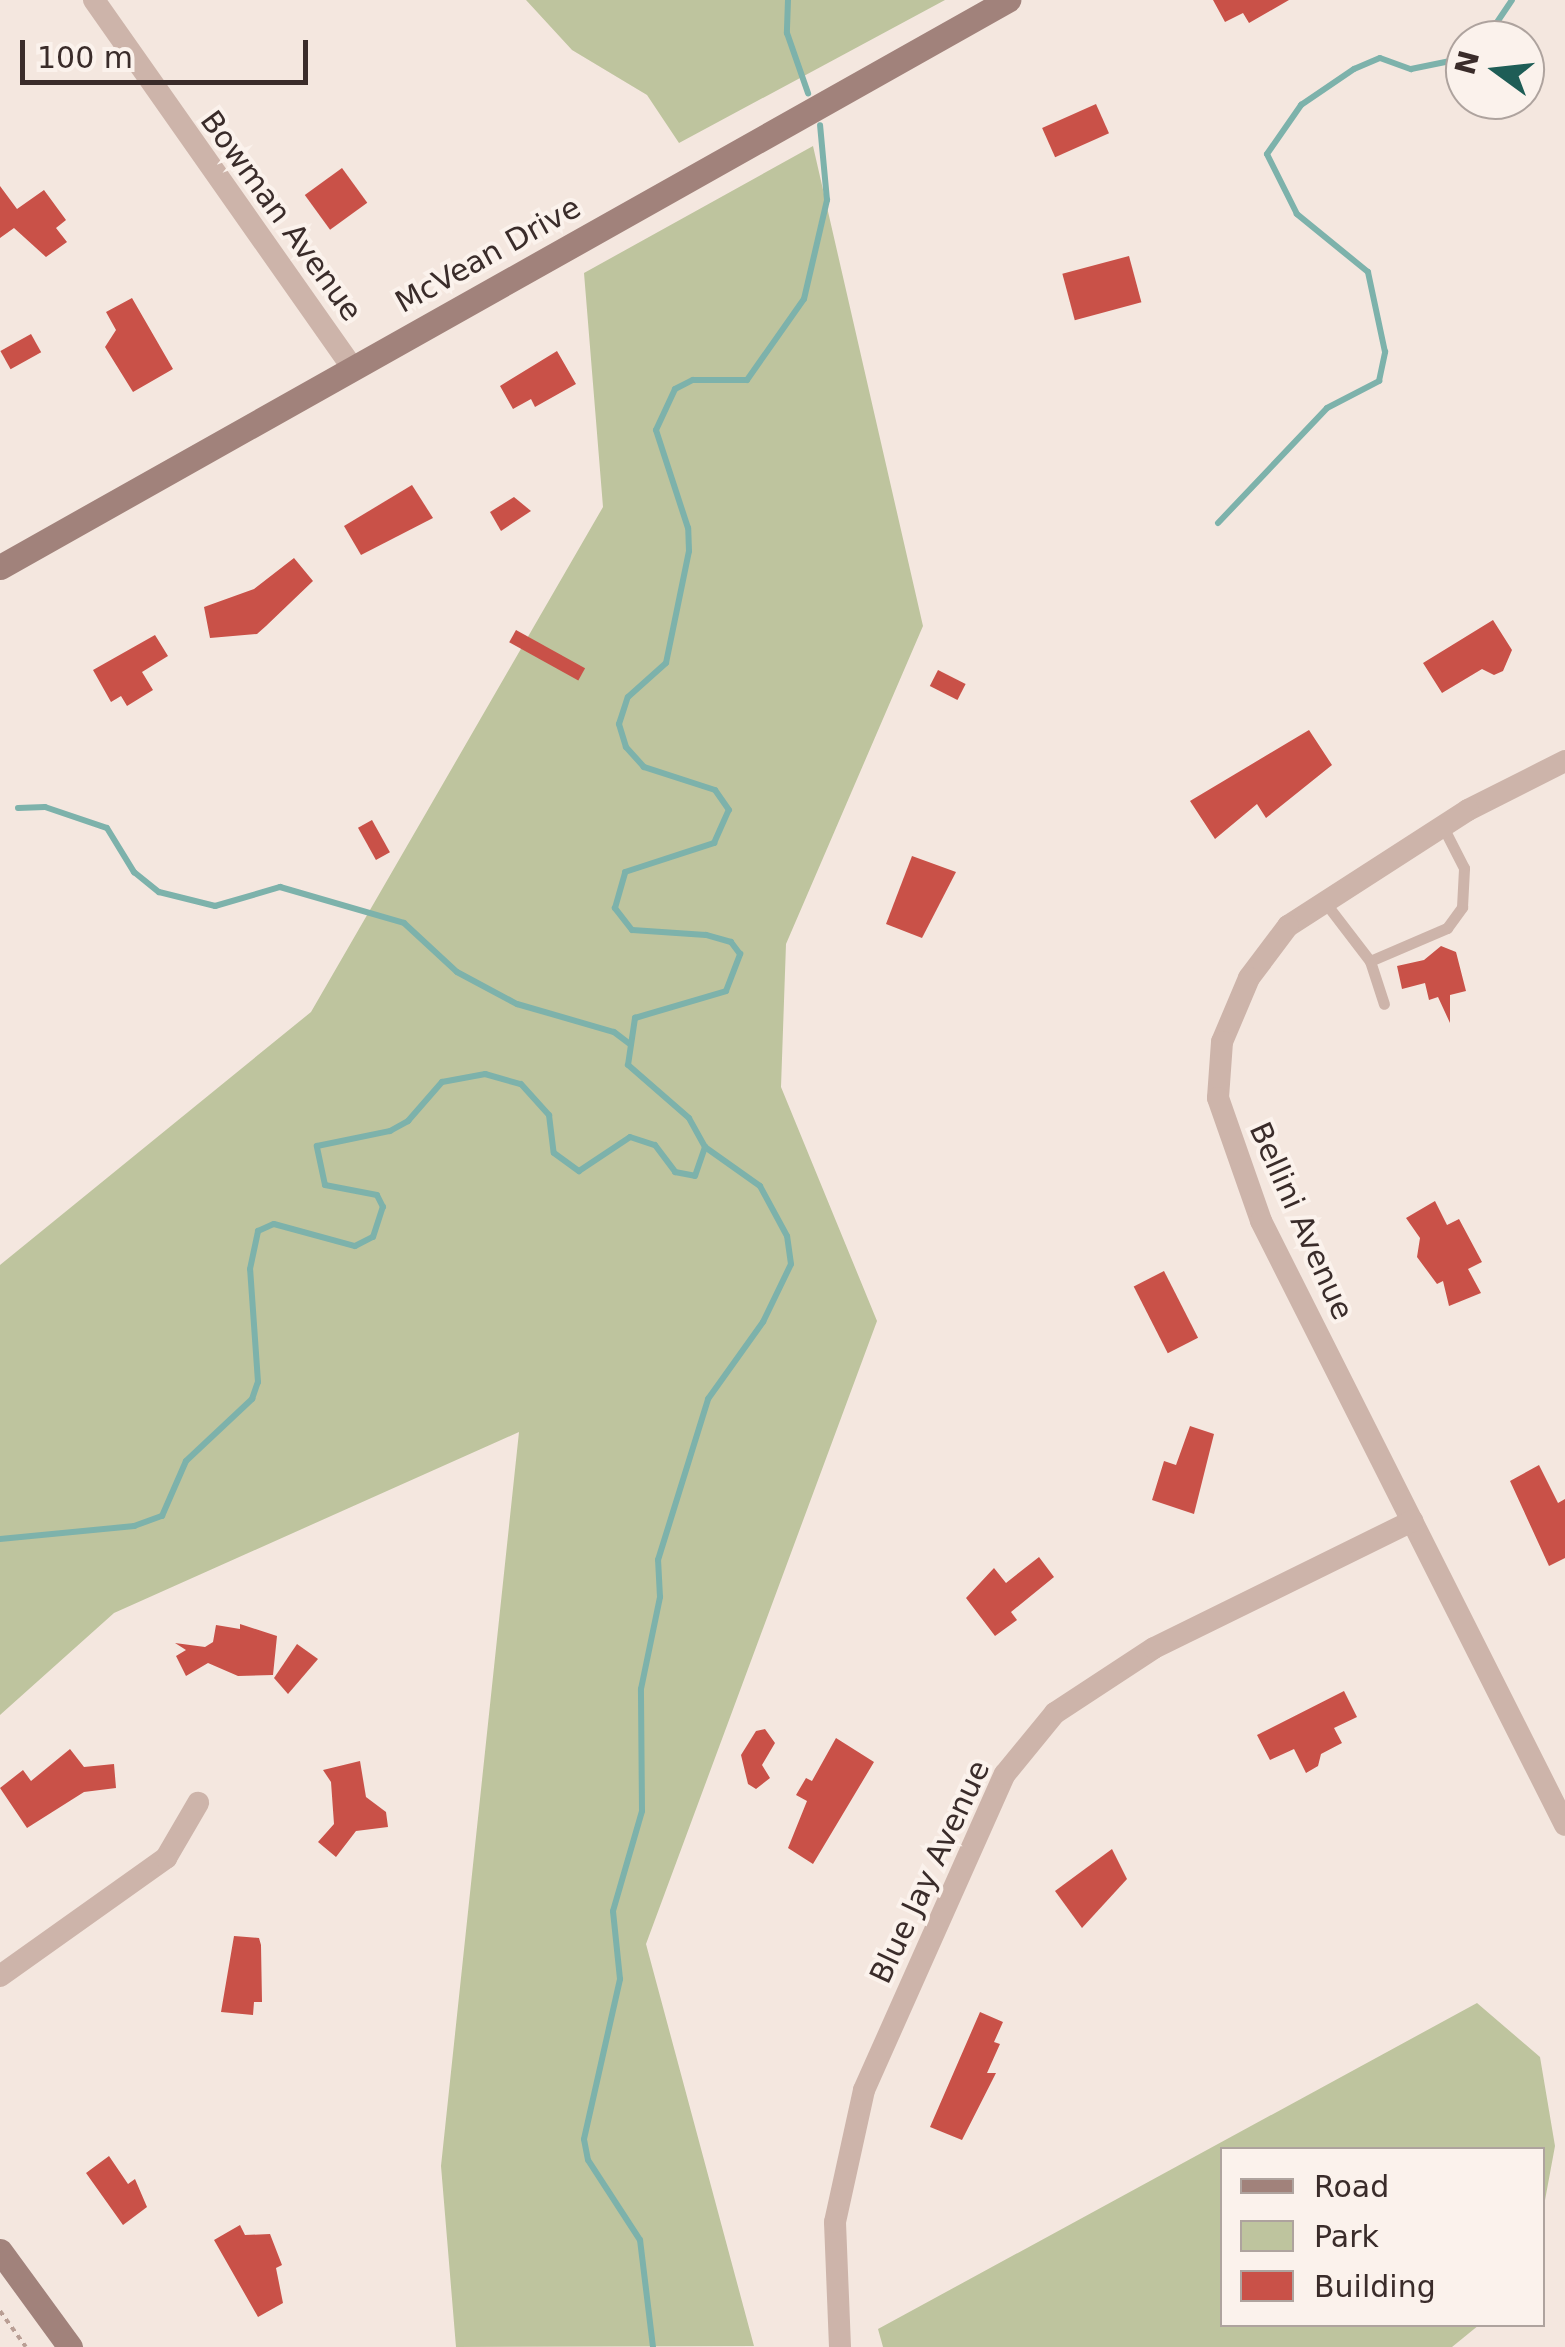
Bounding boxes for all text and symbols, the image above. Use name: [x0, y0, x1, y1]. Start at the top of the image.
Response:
scale bar: [25, 20, 312, 82]
north arrow: [1445, 20, 1545, 120]
text: 100 m: [37, 40, 133, 75]
text: N: [1449, 47, 1486, 78]
street label: Bowman Avenue: [193, 104, 369, 328]
street label: McVean Drive: [389, 189, 587, 321]
street label: Bellini Avenue: [1241, 1117, 1361, 1325]
street label: Blue Jay Avenue: [863, 1755, 997, 1989]
legend: [1220, 2147, 1545, 2327]
text: Road: [1314, 2169, 1389, 2204]
text: Park: [1314, 2219, 1379, 2254]
text: Building: [1314, 2269, 1436, 2304]

